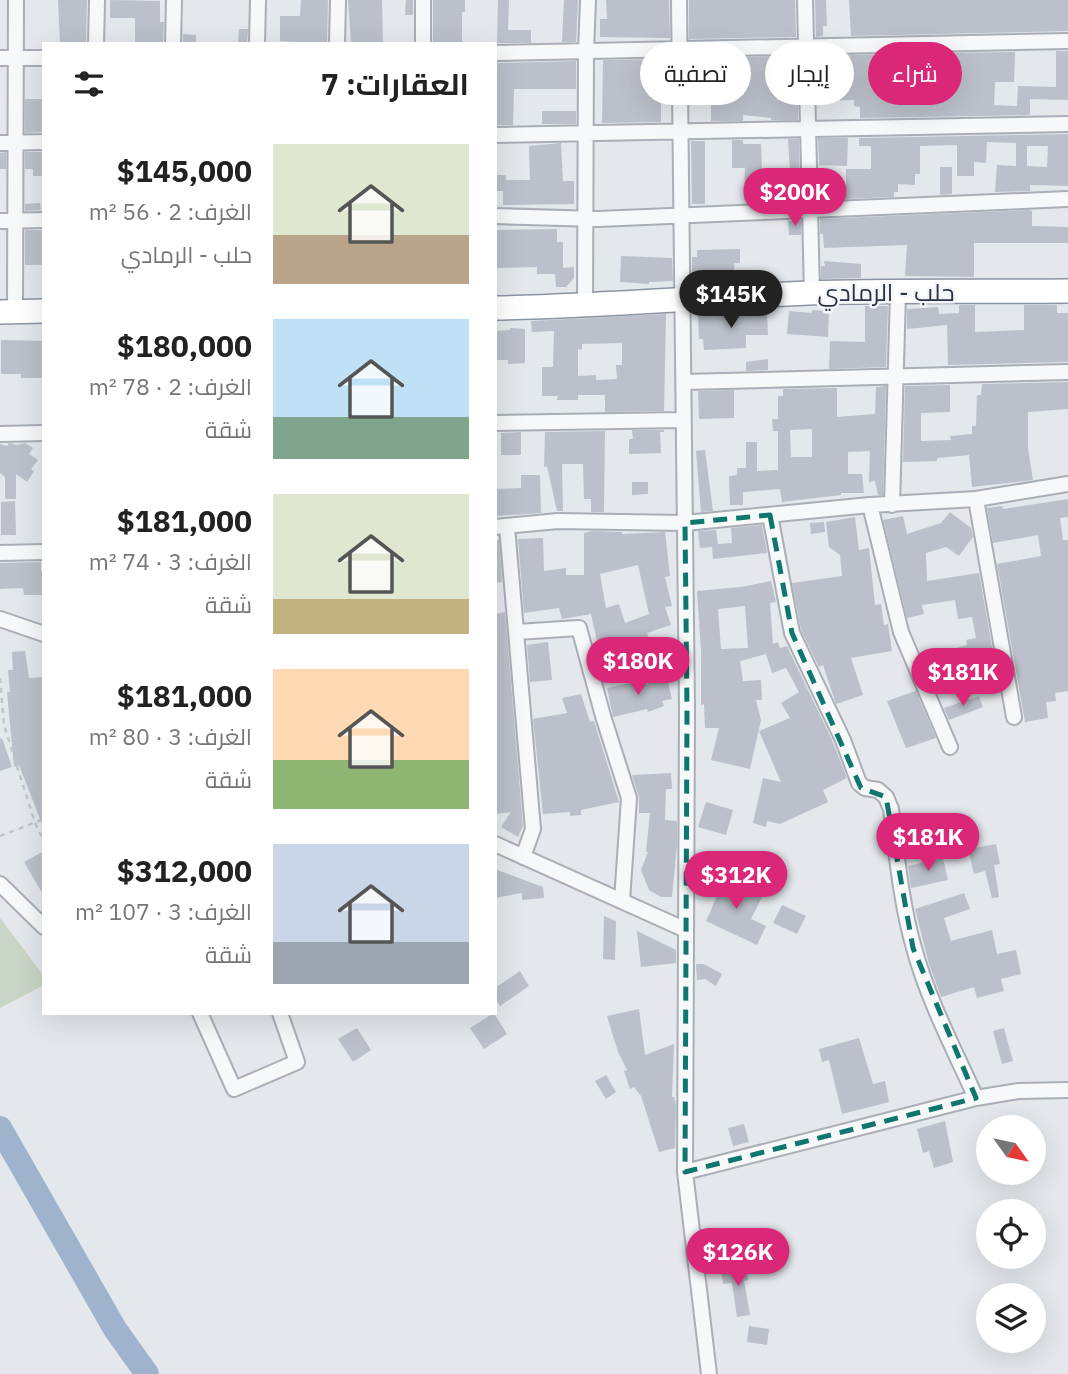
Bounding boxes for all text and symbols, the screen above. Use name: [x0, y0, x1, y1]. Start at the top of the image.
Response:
chip: تصفية: [640, 42, 751, 105]
chip: إيجار: [765, 42, 854, 105]
chip: شراء: [868, 42, 962, 105]
text: العقارات: 7: [321, 64, 469, 103]
icon: filters: [70, 65, 108, 103]
text: $145,000: [117, 151, 252, 190]
pin: $200K: [746, 168, 844, 228]
icon: home: [329, 172, 413, 256]
text: $200K: [759, 176, 831, 206]
text: الغرف: 2 · 56 m²: [89, 196, 252, 226]
text: حلب - الرمادي: [121, 239, 252, 269]
pin: $145K: [682, 270, 780, 330]
street label: حلب - الرمادي: [817, 276, 955, 311]
text: $145K: [695, 278, 767, 308]
text: $180,000: [117, 326, 252, 365]
icon: home: [329, 347, 413, 431]
text: الغرف: 2 · 78 m²: [89, 371, 252, 401]
text: شقة: [205, 414, 252, 444]
text: $181,000: [117, 501, 252, 540]
icon: home: [329, 522, 413, 606]
text: الغرف: 3 · 74 m²: [89, 546, 252, 576]
text: شقة: [205, 589, 252, 619]
pin: $180K: [589, 638, 687, 697]
text: $180K: [602, 645, 674, 675]
pin: $181K: [914, 648, 1012, 708]
text: $181K: [927, 656, 999, 686]
text: $181,000: [117, 676, 252, 715]
icon: home: [329, 697, 413, 781]
text: الغرف: 3 · 80 m²: [89, 721, 252, 751]
text: شقة: [205, 764, 252, 794]
pin: $181K: [879, 814, 977, 873]
text: $181K: [892, 821, 964, 851]
text: $312,000: [117, 851, 252, 890]
pin: $312K: [687, 852, 785, 911]
text: $312K: [700, 859, 772, 889]
icon: home: [329, 872, 413, 956]
text: الغرف: 3 · 107 m²: [75, 896, 252, 926]
text: شقة: [205, 939, 252, 969]
north arrow: [976, 1115, 1046, 1185]
map controls: [976, 1115, 1046, 1353]
button: locate: [976, 1199, 1046, 1269]
pin: $126K: [689, 1228, 787, 1288]
text: $126K: [702, 1236, 774, 1266]
button: layers: [976, 1283, 1046, 1353]

